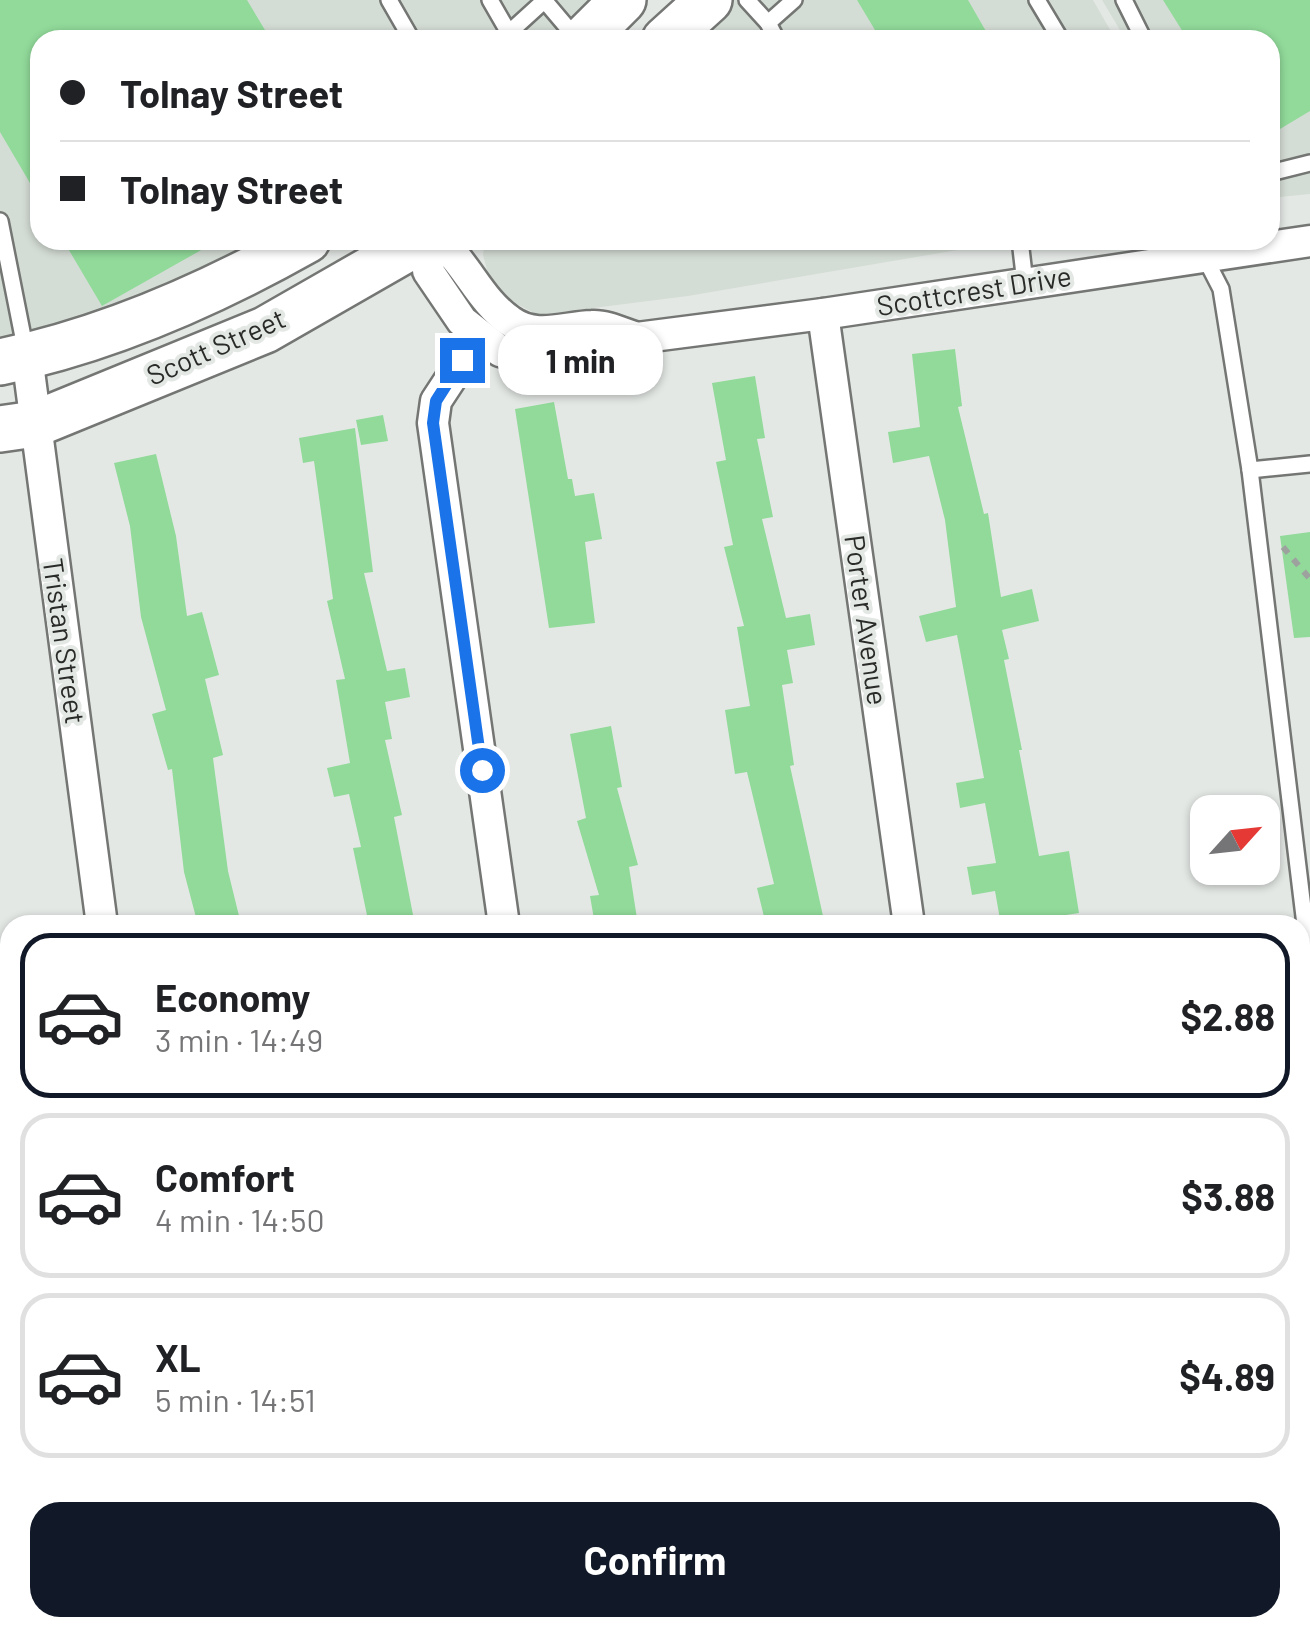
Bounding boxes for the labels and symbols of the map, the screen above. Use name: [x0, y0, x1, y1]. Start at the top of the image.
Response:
street label: Scottcrest Drive: [874, 258, 1074, 322]
street label: Scott Street: [141, 300, 290, 392]
callout: 1 min: [497, 325, 662, 395]
route end: [440, 338, 485, 383]
street label: Porter Avenue: [838, 533, 896, 707]
street label: Tristan Street: [37, 556, 93, 726]
route start: [460, 748, 505, 793]
north arrow: [1190, 795, 1280, 885]

